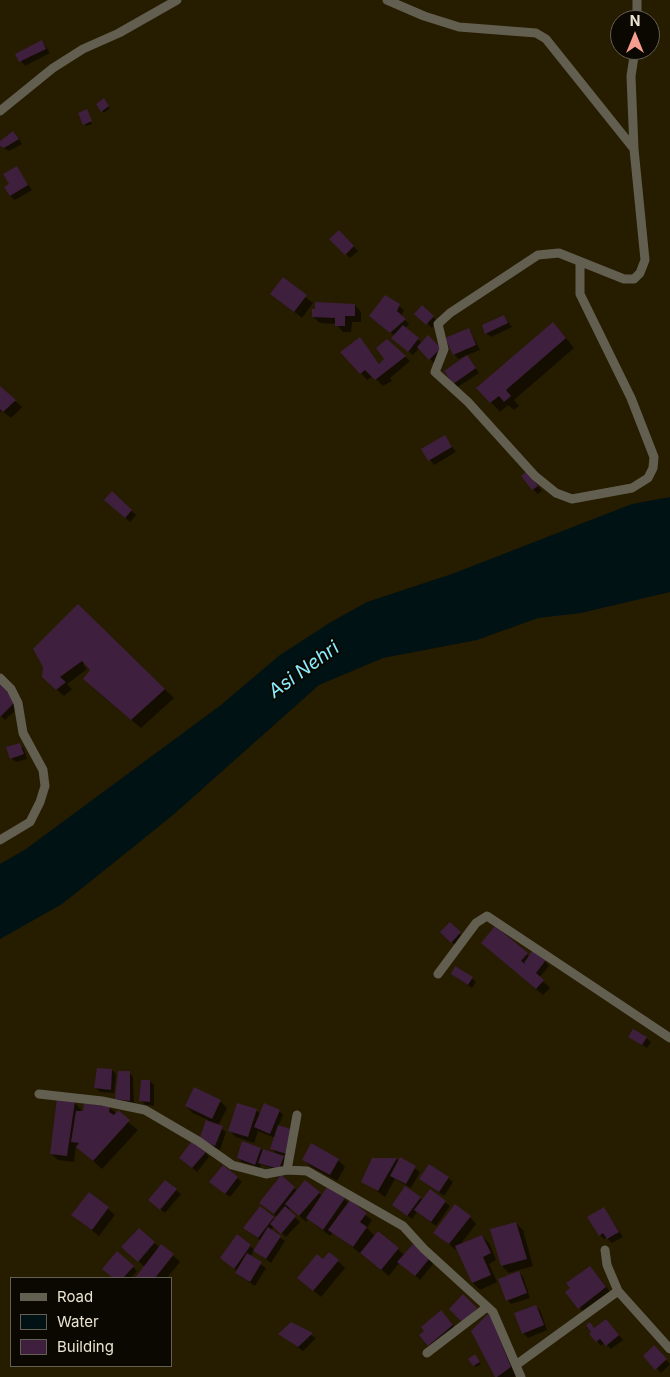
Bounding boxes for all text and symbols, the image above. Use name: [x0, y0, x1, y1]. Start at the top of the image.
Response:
north arrow: [610, 10, 660, 60]
text: N: [630, 12, 640, 29]
water label: Asi Nehri: [264, 637, 344, 703]
legend: [10, 1277, 172, 1367]
text: Road: [57, 1287, 93, 1306]
text: Water: [57, 1312, 99, 1331]
text: Building: [57, 1337, 114, 1356]

